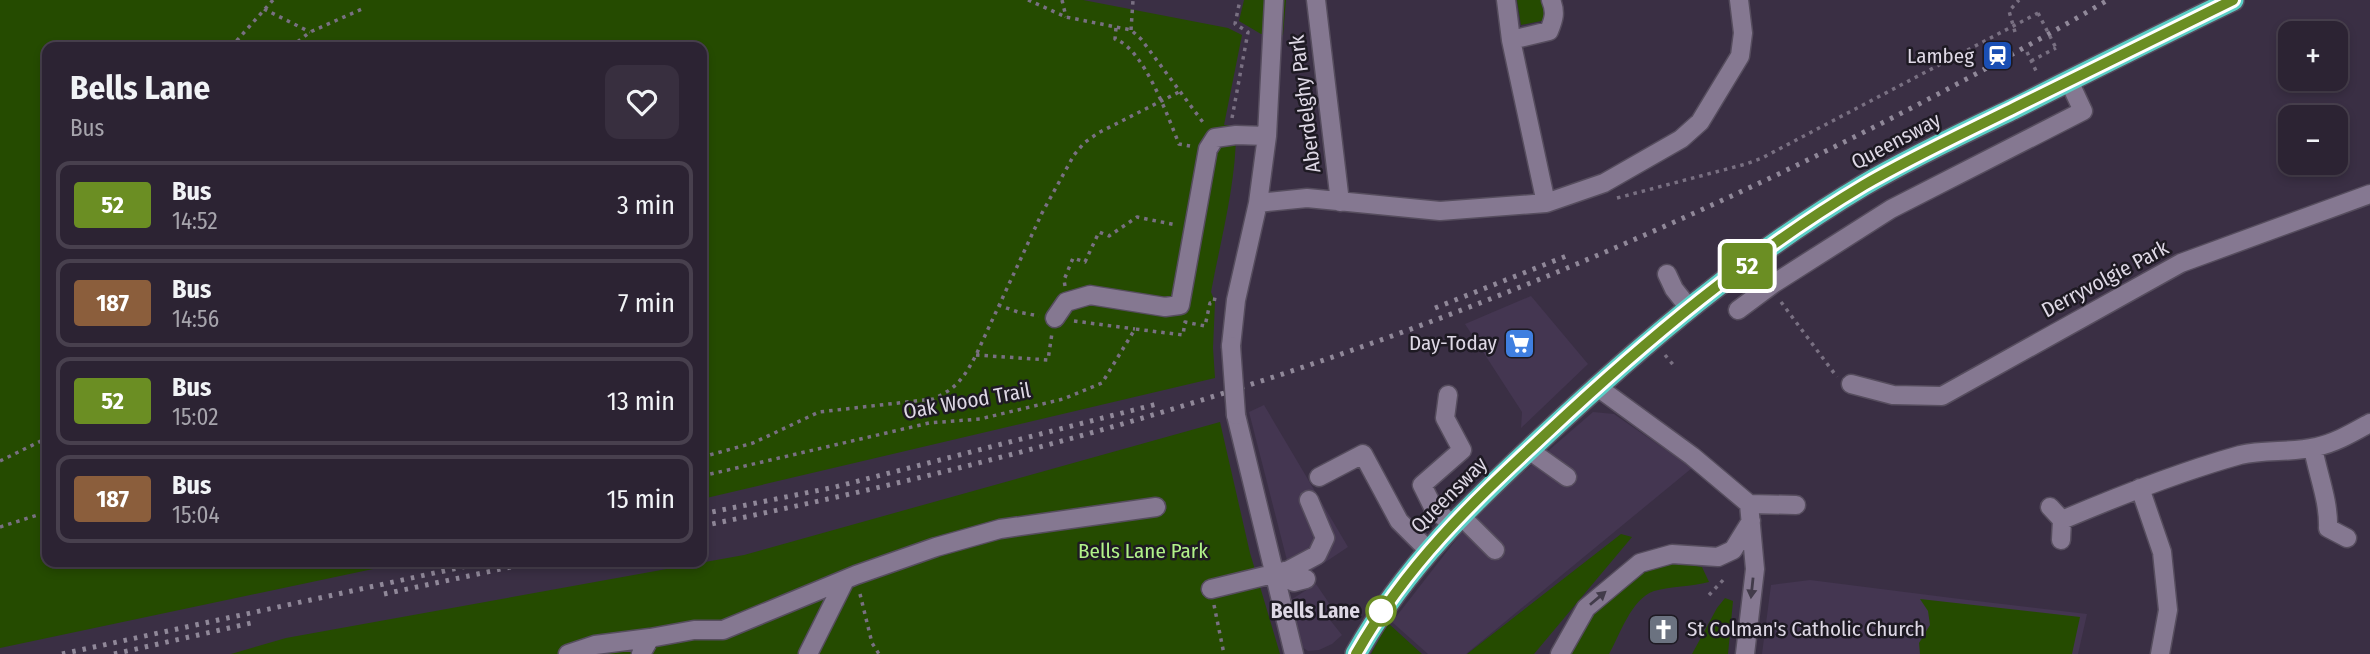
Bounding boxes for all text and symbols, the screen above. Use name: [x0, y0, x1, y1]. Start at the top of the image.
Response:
map controls: [2278, 21, 2348, 175]
button: +: [2278, 21, 2348, 91]
street label: Aberdelghy Park: [1284, 33, 1326, 175]
station icon: Lambeg: [1980, 39, 2014, 73]
place label: Lambeg: [1907, 43, 1974, 69]
button: heart: [605, 65, 679, 139]
text: Bells Lane: [70, 68, 210, 108]
button: −: [2278, 105, 2348, 175]
street label: Queensway: [1847, 106, 1946, 175]
text: Bus: [70, 114, 104, 142]
text: Bus: [172, 176, 211, 207]
text: 3 min: [617, 190, 675, 221]
text: 52: [101, 191, 124, 219]
text: 14:52: [172, 207, 218, 235]
street label: Derryvolgie Park: [2037, 235, 2173, 323]
line badge: 52: [1716, 243, 1778, 289]
text: 52: [1736, 252, 1758, 280]
text: Bus: [172, 274, 211, 305]
text: 7 min: [618, 288, 675, 319]
text: 187: [96, 289, 129, 317]
text: 14:56: [172, 305, 219, 333]
supermarket icon: Day-Today: [1503, 326, 1537, 360]
place label: Day-Today: [1409, 330, 1498, 356]
text: Bus: [172, 372, 211, 403]
street label: Oak Wood Trail: [901, 377, 1033, 425]
text: 13 min: [607, 386, 675, 417]
text: 52: [101, 387, 124, 415]
text: 15:02: [172, 403, 218, 431]
street label: Queensway: [1405, 451, 1493, 539]
text: Bus: [172, 470, 211, 501]
text: 15 min: [607, 484, 675, 515]
text: 187: [96, 485, 129, 513]
text: 15:04: [172, 501, 220, 529]
park label: Bells Lane Park: [1078, 538, 1208, 564]
one-way arrow: [1747, 577, 1758, 599]
one-way arrow: [1589, 590, 1607, 606]
marker: Bells Lane: [1366, 596, 1396, 626]
place label: Bells Lane: [1271, 598, 1360, 624]
church icon: St Colman's Catholic Church: [1647, 612, 1681, 646]
place label: St Colman's Catholic Church: [1687, 616, 1925, 642]

